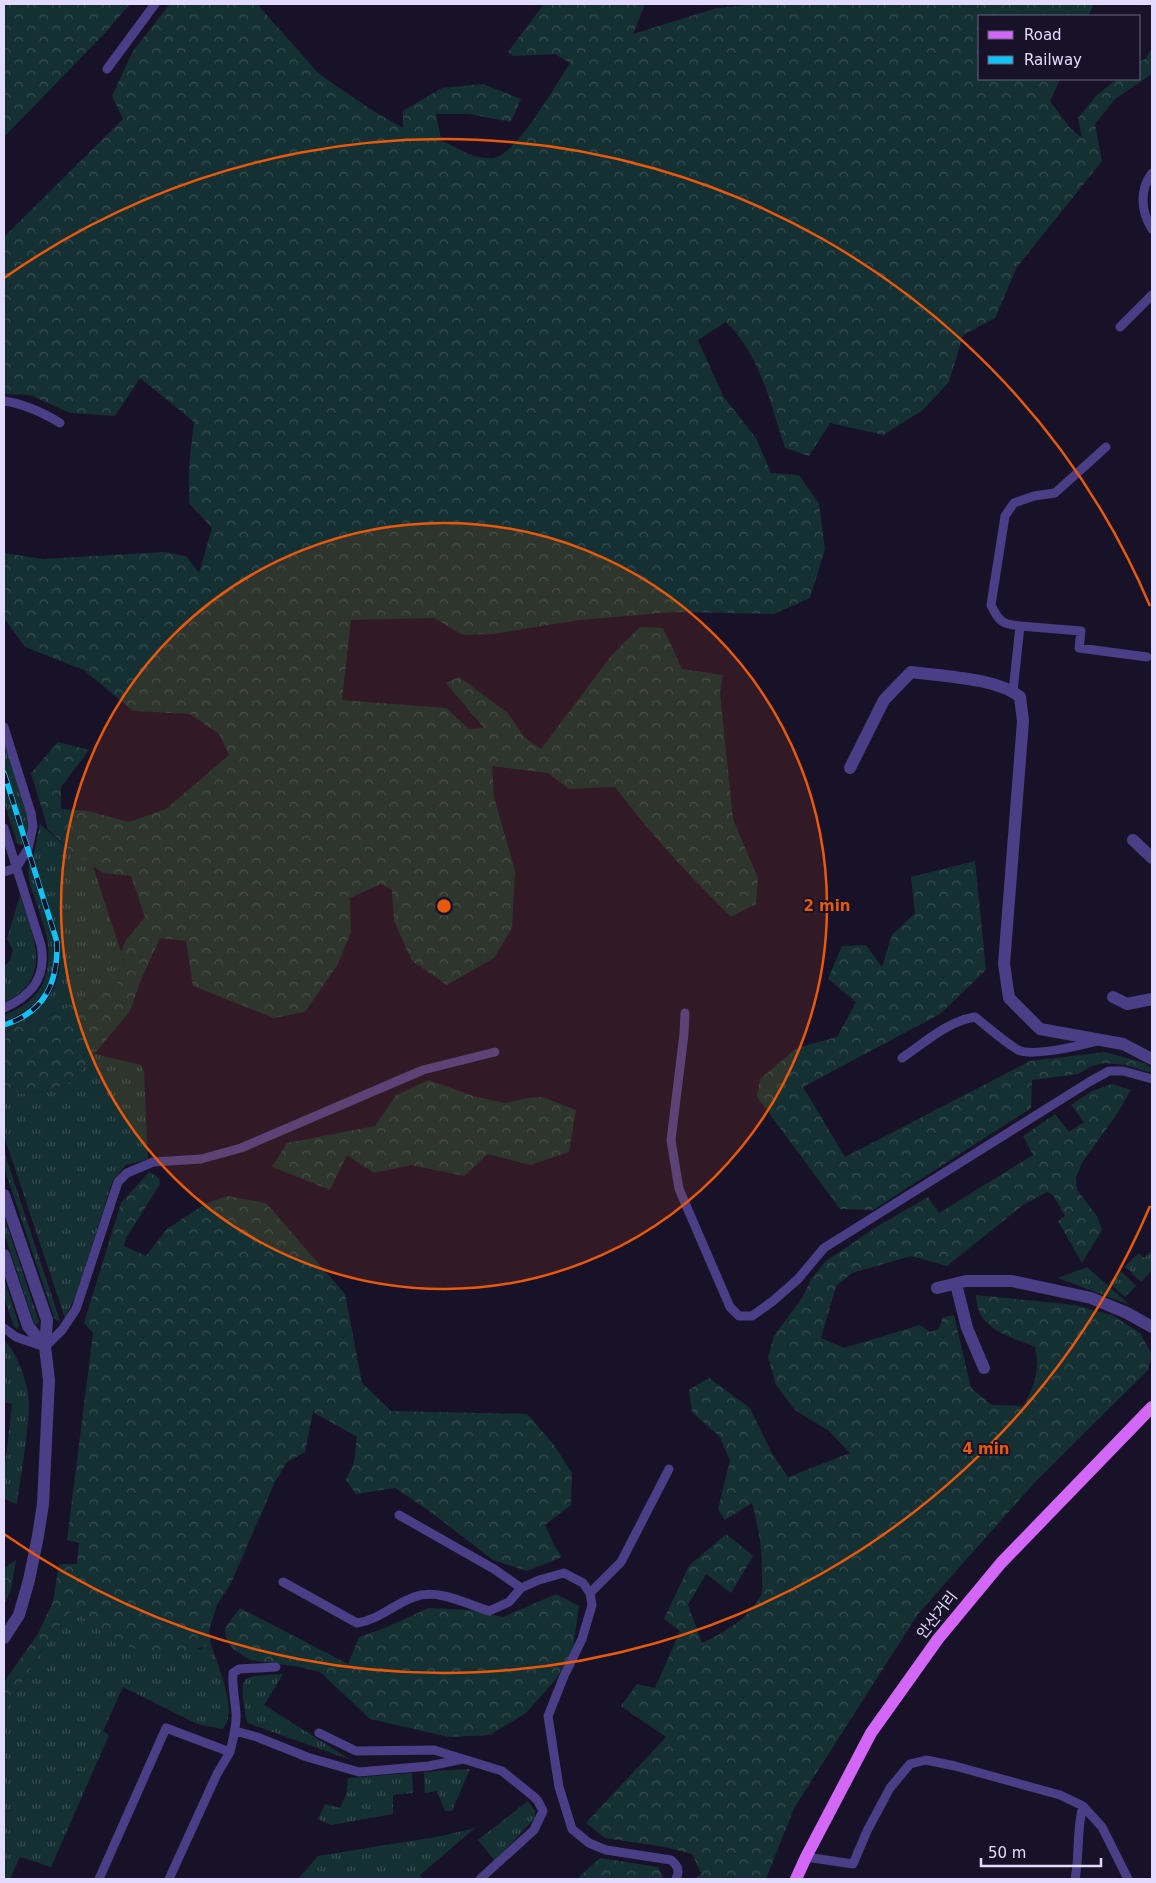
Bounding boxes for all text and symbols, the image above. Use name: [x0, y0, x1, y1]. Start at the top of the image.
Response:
legend: [978, 15, 1141, 80]
text: Road: [1024, 26, 1062, 44]
text: Railway: [1024, 51, 1082, 69]
centre of rings: [435, 897, 453, 915]
text: 2 min: [803, 897, 851, 915]
text: 4 min: [962, 1440, 1010, 1458]
street label: 안산거리: [913, 1588, 961, 1642]
scale bar: [981, 1836, 1101, 1868]
text: 50 m: [988, 1844, 1026, 1862]

